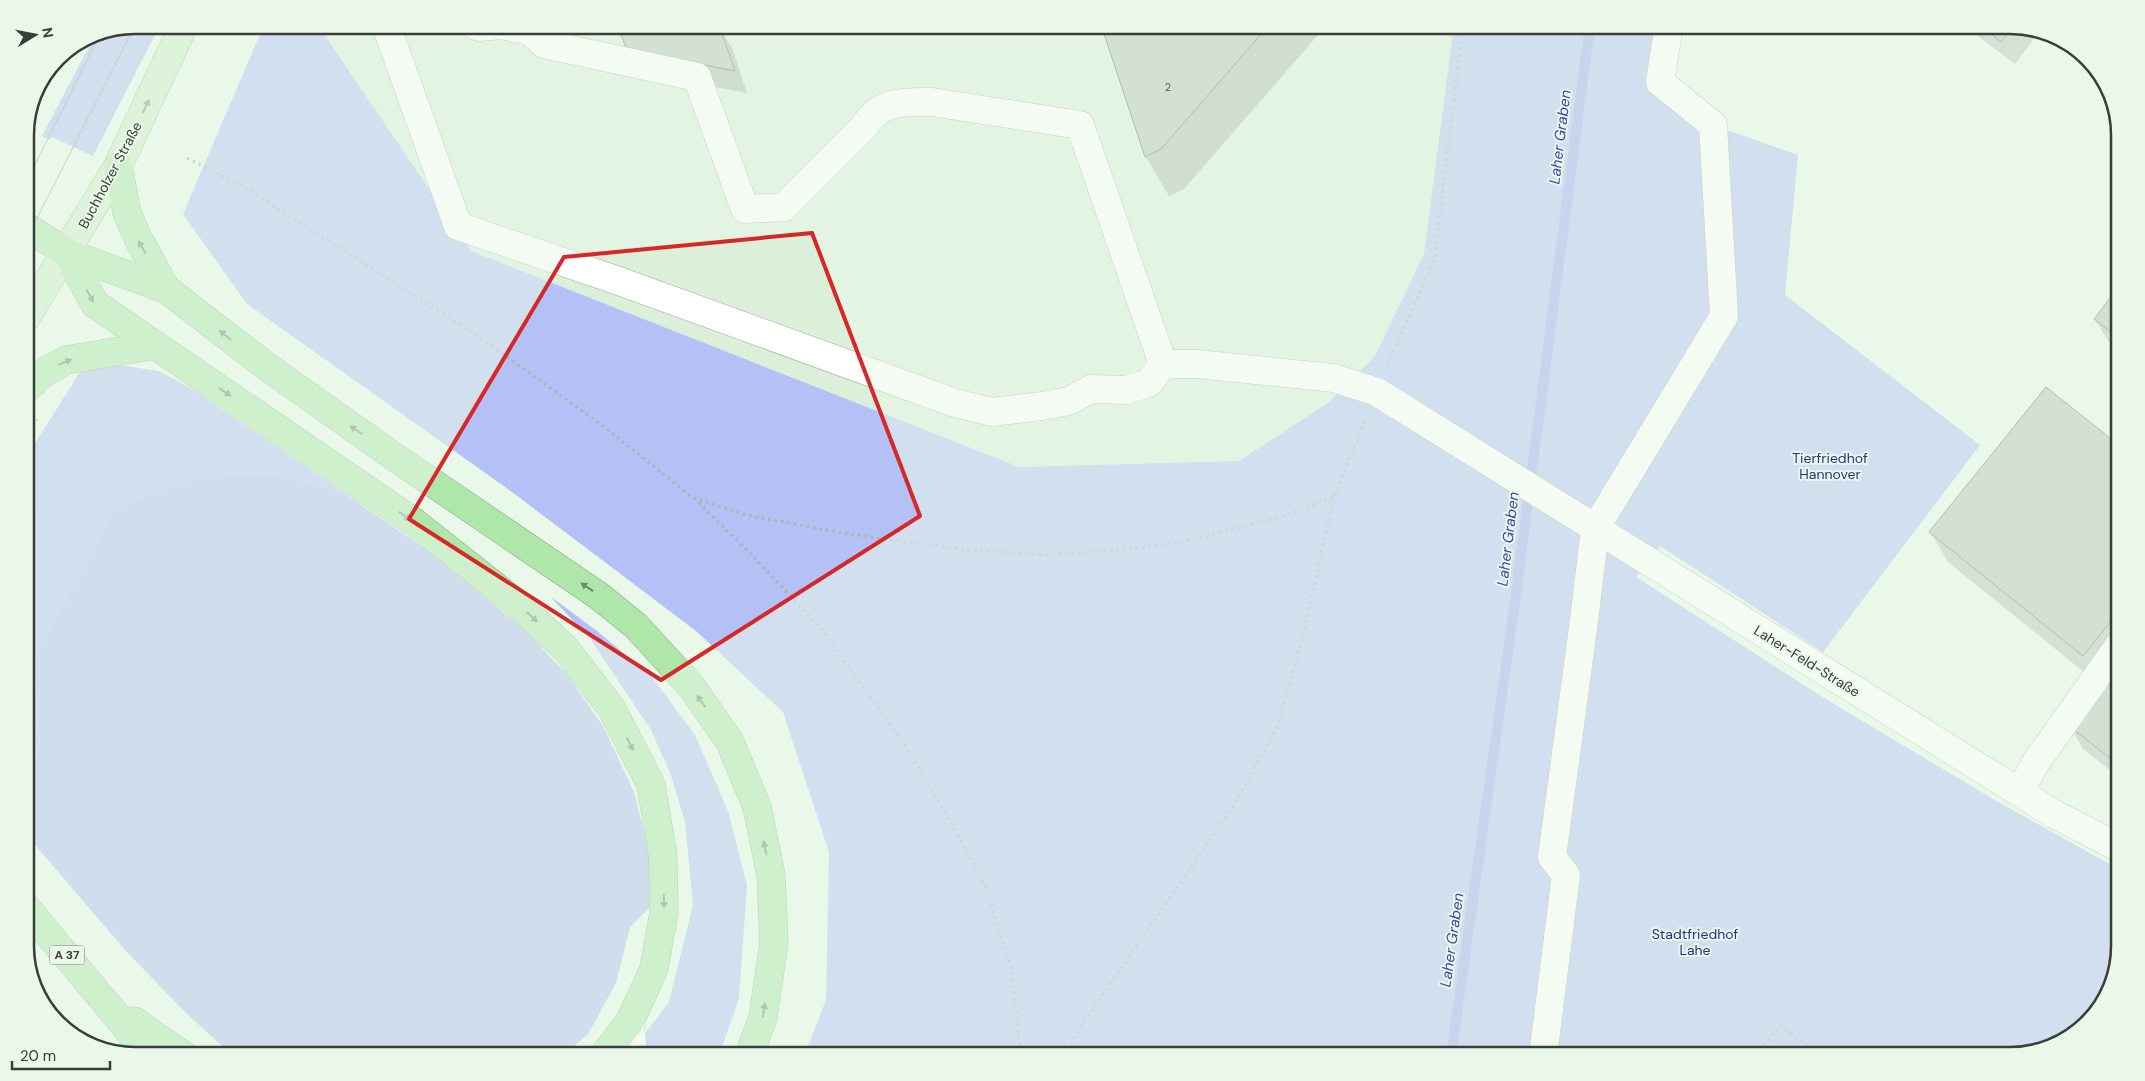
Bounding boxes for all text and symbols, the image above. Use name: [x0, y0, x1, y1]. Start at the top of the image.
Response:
north arrow: [10, 10, 60, 60]
text: N: [38, 26, 58, 39]
house number: 2: [1165, 80, 1171, 94]
water label: Laher Graben: [1544, 88, 1576, 185]
one-way arrow: [143, 99, 151, 113]
street label: Buchholzer Straße: [74, 118, 146, 232]
one-way arrow: [138, 240, 147, 253]
one-way arrow: [86, 288, 94, 303]
one-way arrow: [219, 329, 232, 340]
one-way arrow: [58, 358, 73, 366]
one-way arrow: [218, 387, 232, 397]
one-way arrow: [350, 425, 363, 435]
park label: Tierfriedhof Hannover: [1792, 449, 1868, 483]
water label: Laher Graben: [1492, 490, 1524, 587]
one-way arrow: [398, 511, 411, 521]
one-way arrow: [580, 582, 594, 592]
one-way arrow: [525, 611, 537, 623]
street label: Laher-Feld-Straße: [1751, 621, 1863, 701]
one-way arrow: [696, 694, 706, 708]
one-way arrow: [626, 737, 634, 751]
one-way arrow: [761, 840, 769, 856]
water label: Laher Graben: [1435, 891, 1469, 988]
one-way arrow: [660, 893, 668, 909]
park label: Stadtfriedhof Lahe: [1652, 925, 1739, 959]
road number: A 37: [50, 946, 84, 964]
one-way arrow: [760, 1001, 768, 1017]
scale bar: [12, 1038, 110, 1070]
text: 20 m: [20, 1046, 56, 1066]

